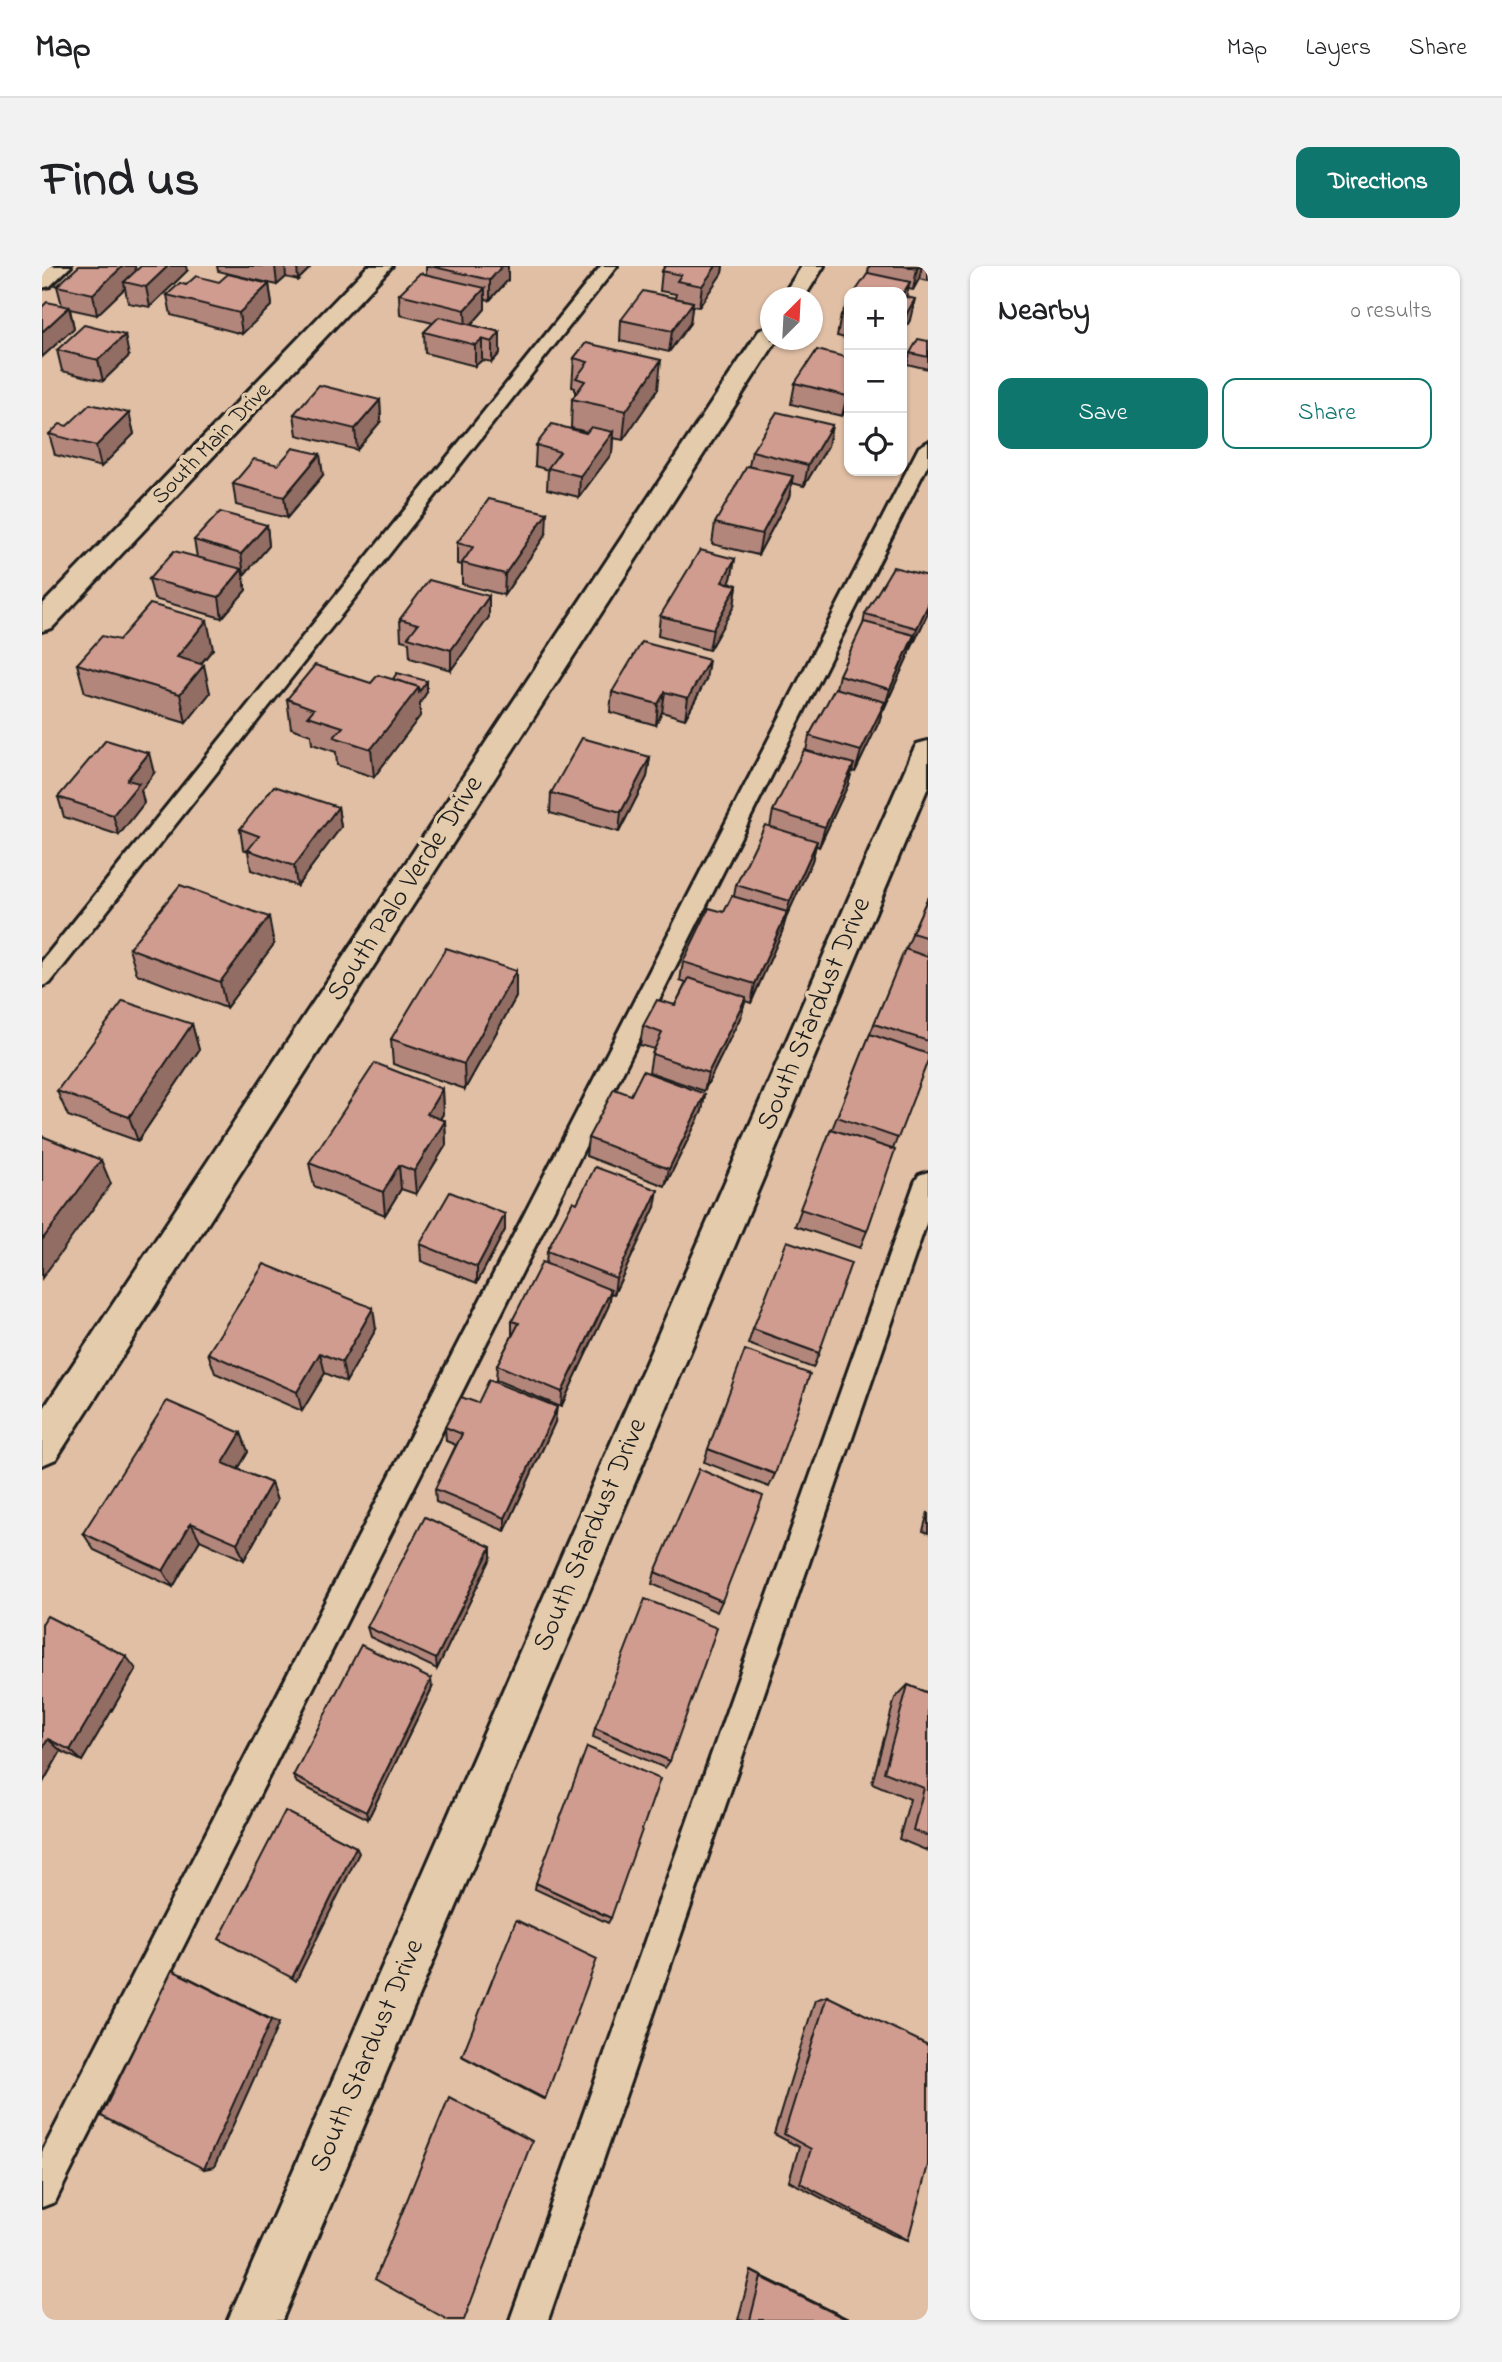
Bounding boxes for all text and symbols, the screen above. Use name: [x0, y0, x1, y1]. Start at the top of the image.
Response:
text: Map: [35, 24, 91, 72]
text: Map: [1227, 31, 1267, 66]
text: Layers: [1305, 31, 1371, 66]
text: Share: [1409, 31, 1467, 66]
text: Find us: [42, 146, 199, 218]
button: Directions: [1296, 147, 1460, 218]
north arrow: [760, 287, 823, 350]
map controls: [844, 287, 907, 476]
button: +: [844, 287, 907, 350]
text: Nearby: [998, 290, 1090, 334]
text: 0 results: [1351, 295, 1432, 328]
button: −: [844, 350, 907, 413]
street label: South Main Drive: [145, 375, 280, 513]
button: Save: [998, 378, 1208, 449]
button: Share: [1222, 378, 1432, 449]
button: locate: [844, 413, 907, 476]
street label: South Palo Verde Drive: [317, 767, 495, 1010]
street label: South Stardust Drive: [747, 890, 883, 1137]
street label: South Stardust Drive: [523, 1411, 659, 1658]
street label: South Stardust Drive: [300, 1932, 436, 2179]

